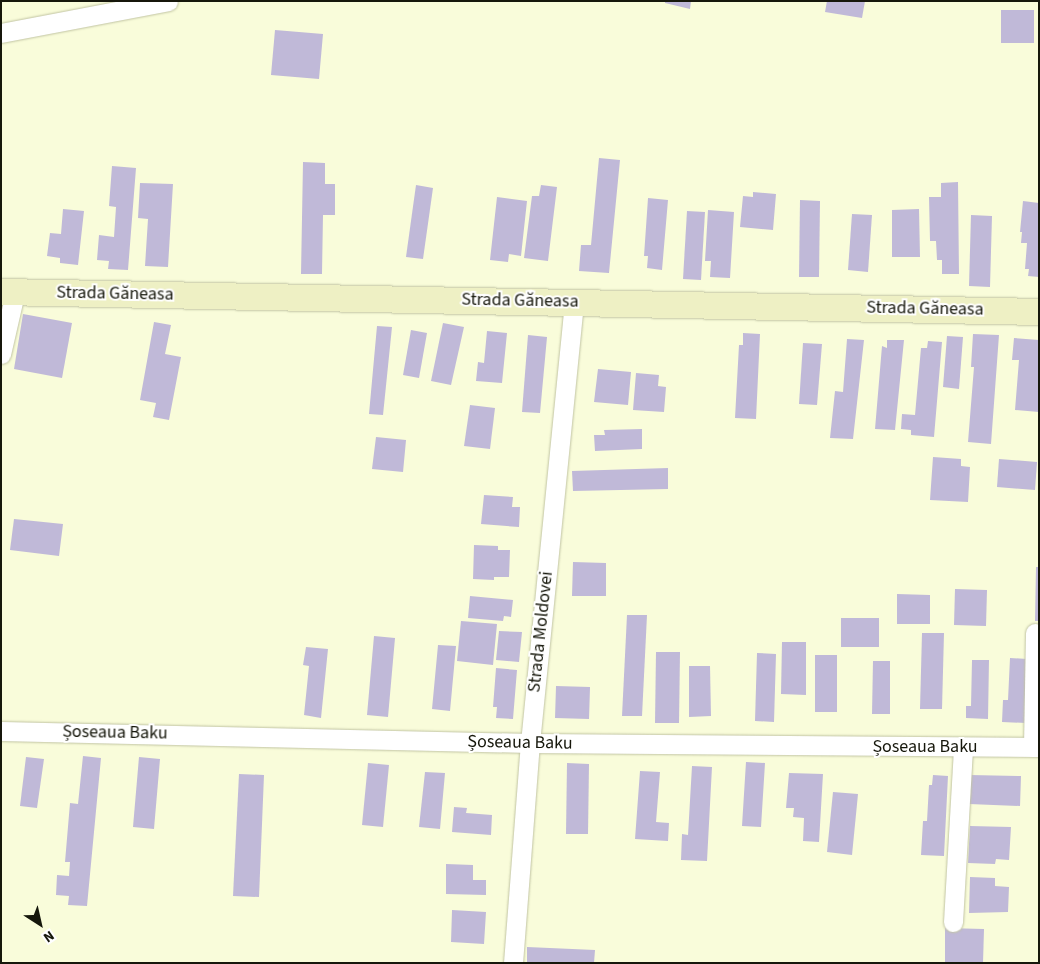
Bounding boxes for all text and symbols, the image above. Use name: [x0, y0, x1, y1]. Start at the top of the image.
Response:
street label: Strada Găneasa: [56, 282, 174, 306]
street label: Strada Găneasa: [461, 289, 579, 313]
street label: Strada Găneasa: [866, 297, 984, 321]
street label: Strada Moldovei: [524, 570, 558, 694]
street label: Șoseaua Baku: [62, 721, 168, 745]
street label: Șoseaua Baku: [467, 731, 573, 755]
street label: Șoseaua Baku: [872, 736, 978, 758]
north arrow: [15, 899, 65, 949]
text: N: [39, 925, 58, 947]

